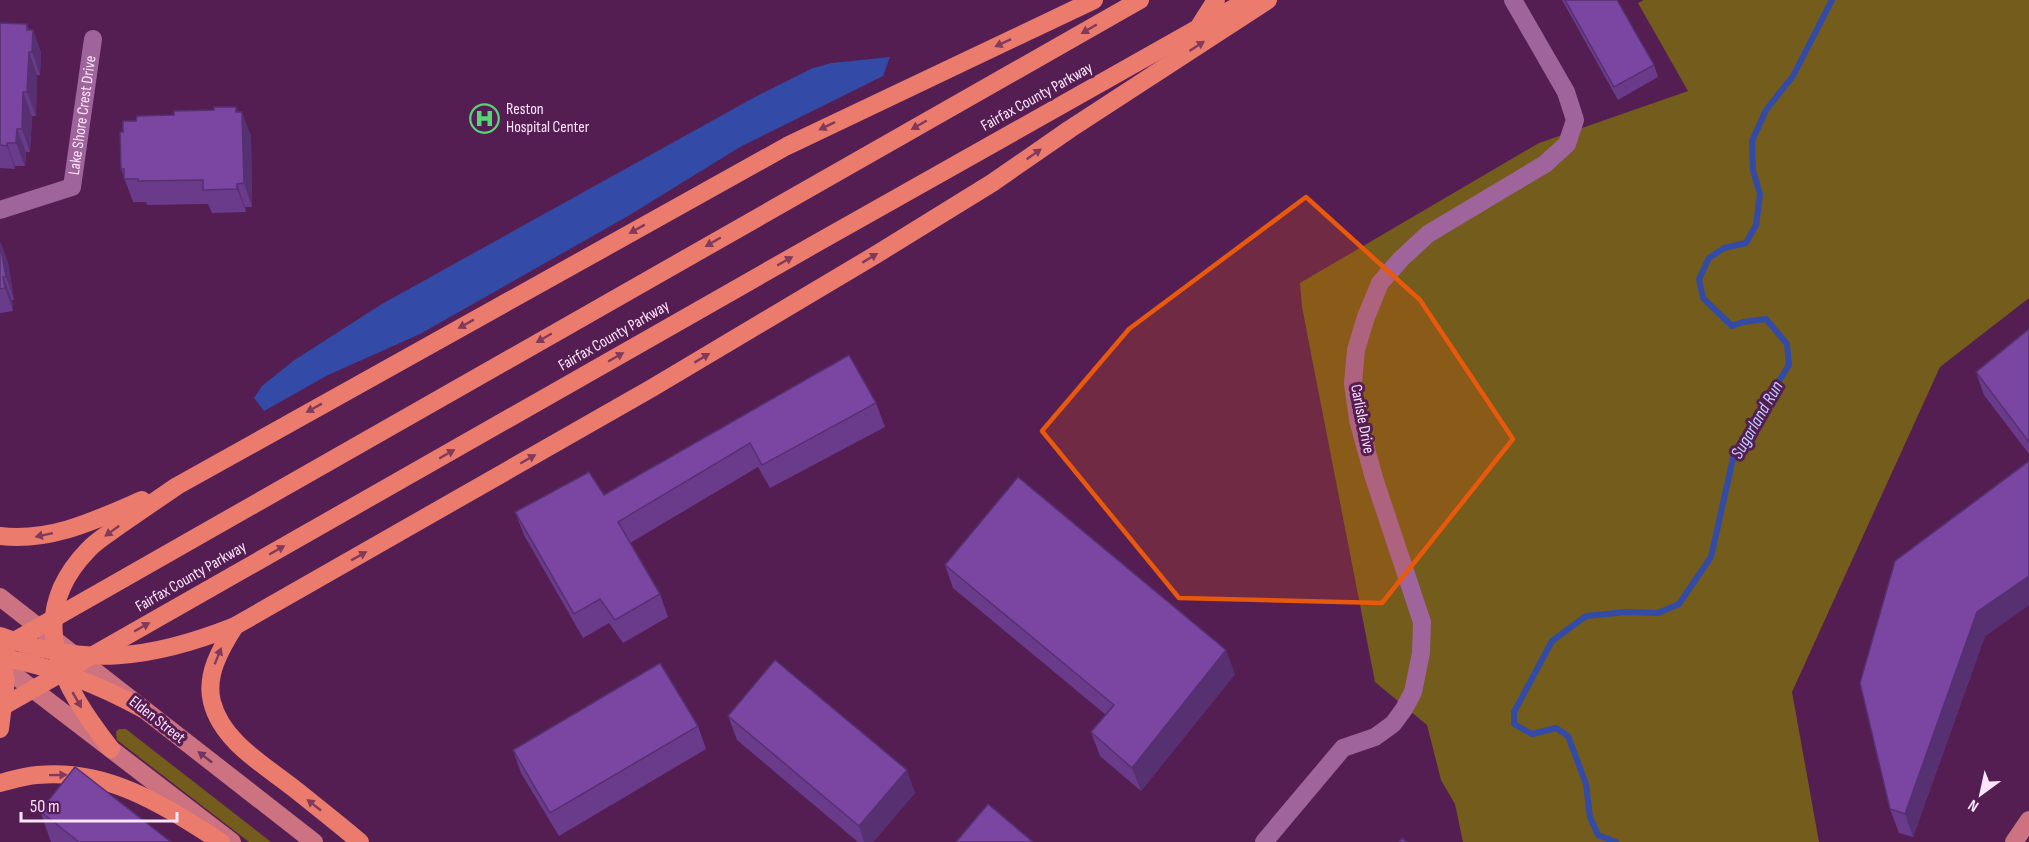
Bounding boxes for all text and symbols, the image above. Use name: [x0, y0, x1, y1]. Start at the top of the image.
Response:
one-way arrow: [1080, 24, 1097, 34]
one-way arrow: [995, 39, 1012, 48]
one-way arrow: [1189, 41, 1205, 52]
street label: Lake Shore Crest Drive: [64, 54, 100, 176]
street label: Fairfax County Parkway: [978, 58, 1096, 136]
place label: Reston Hospital Center: [506, 100, 590, 137]
hospital icon: Reston Hospital Center: [469, 102, 501, 134]
one-way arrow: [911, 120, 928, 130]
one-way arrow: [818, 121, 835, 131]
one-way arrow: [1026, 148, 1042, 159]
one-way arrow: [628, 224, 645, 234]
one-way arrow: [704, 237, 721, 247]
one-way arrow: [862, 253, 878, 264]
one-way arrow: [777, 256, 794, 266]
street label: Fairfax County Parkway: [555, 297, 673, 375]
one-way arrow: [458, 318, 475, 328]
one-way arrow: [536, 333, 552, 344]
one-way arrow: [608, 352, 625, 362]
one-way arrow: [694, 353, 710, 364]
water label: Sugarland Run: [1726, 377, 1788, 462]
street label: Carlisle Drive: [1346, 383, 1378, 455]
one-way arrow: [306, 403, 322, 414]
one-way arrow: [439, 449, 456, 459]
one-way arrow: [520, 454, 536, 465]
one-way arrow: [104, 525, 119, 537]
one-way arrow: [34, 531, 53, 540]
street label: Fairfax County Parkway: [132, 538, 250, 616]
one-way arrow: [269, 545, 285, 556]
one-way arrow: [351, 551, 368, 561]
one-way arrow: [134, 622, 150, 633]
one-way arrow: [214, 647, 224, 665]
one-way arrow: [72, 692, 82, 709]
street label: Elden Street: [125, 692, 189, 748]
one-way arrow: [197, 751, 212, 763]
north arrow: [1951, 764, 2011, 824]
one-way arrow: [48, 770, 67, 780]
scale bar: [21, 785, 177, 823]
text: N: [1965, 795, 1982, 816]
text: 50 m: [30, 796, 60, 817]
one-way arrow: [307, 799, 322, 811]

